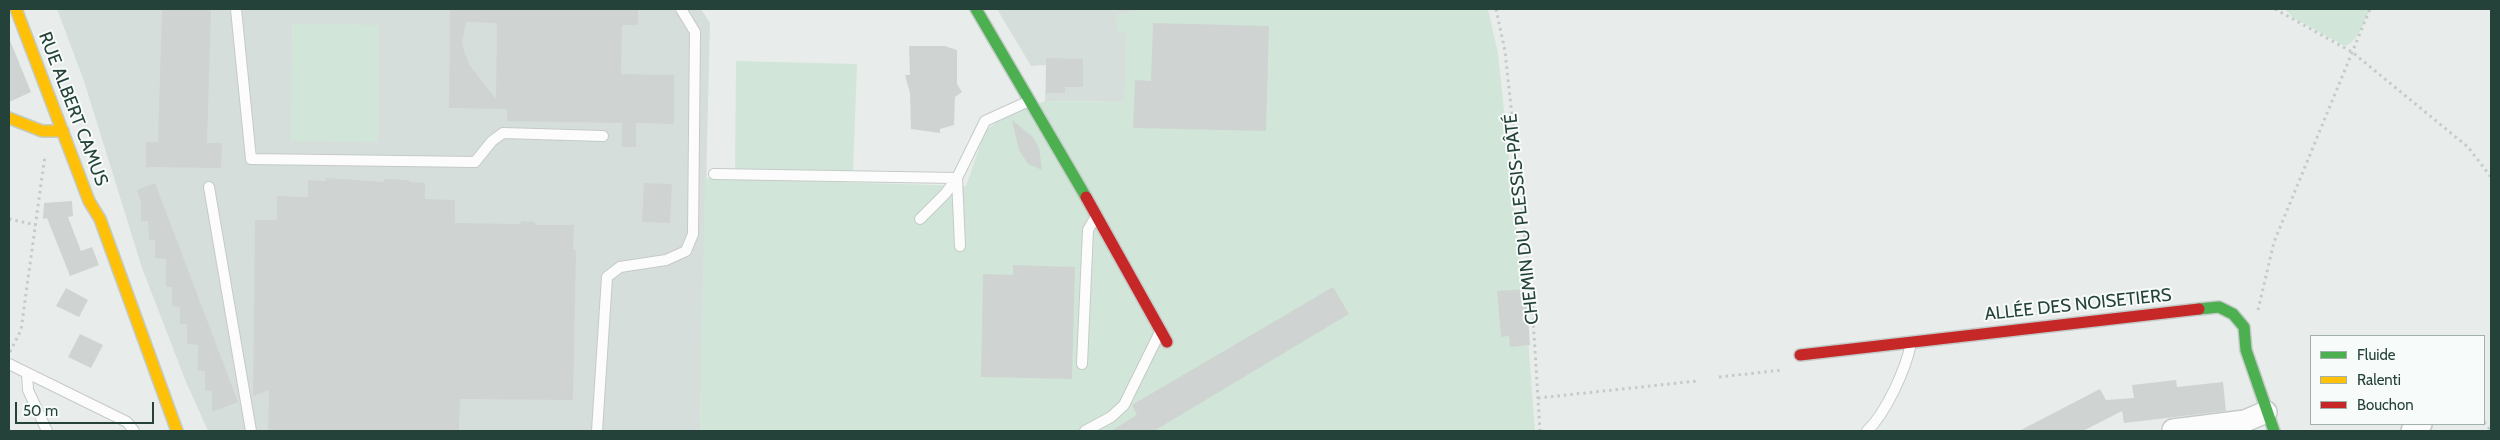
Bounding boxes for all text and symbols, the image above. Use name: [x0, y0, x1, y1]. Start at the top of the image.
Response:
street label: RUE ALBERT CAMUS: [34, 29, 112, 189]
street label: CHEMIN DU PLESSIS-PÂTÉ: [1500, 112, 1544, 326]
street label: ALLÉE DES NOISETIERS: [1983, 284, 2173, 326]
legend: [2310, 335, 2485, 425]
text: Fluide: [2357, 346, 2395, 364]
text: Ralenti: [2357, 371, 2401, 389]
scale bar: [18, 392, 156, 424]
text: Bouchon: [2357, 396, 2414, 414]
text: 50 m: [23, 402, 58, 420]

